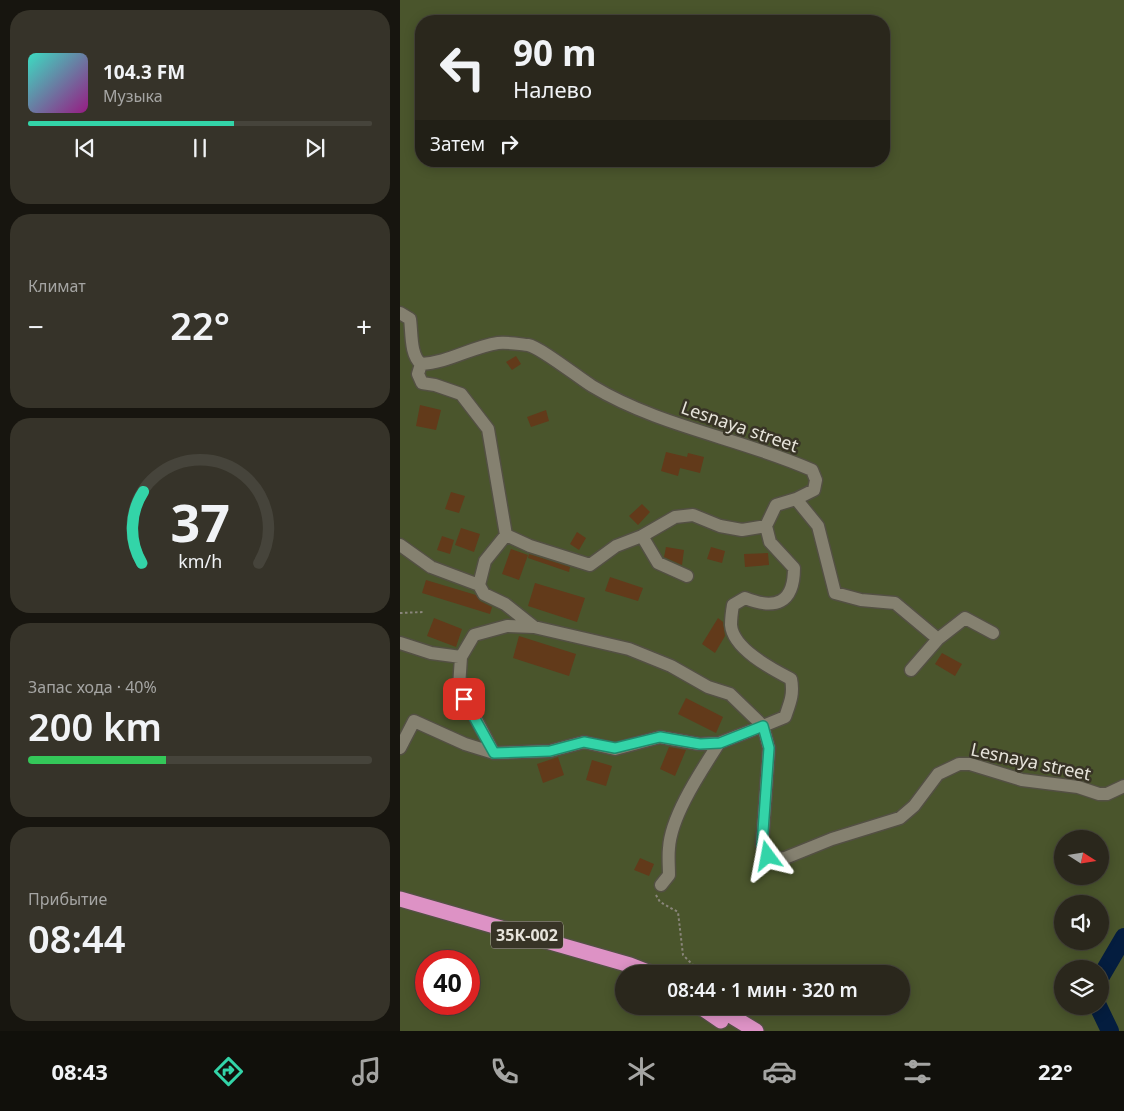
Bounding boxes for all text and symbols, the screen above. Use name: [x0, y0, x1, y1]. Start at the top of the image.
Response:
text: 90 m: [513, 29, 596, 76]
icon: left: [430, 35, 495, 100]
text: 104.3 FM: [103, 59, 185, 85]
text: Налево: [513, 74, 592, 104]
text: Музыка: [103, 85, 163, 107]
icon: right: [495, 130, 523, 158]
text: Затем: [430, 131, 485, 157]
icon: previous: [71, 134, 99, 162]
icon: pause: [186, 134, 214, 162]
icon: next: [301, 134, 329, 162]
text: Климат: [28, 275, 86, 297]
text: 22°: [170, 299, 230, 351]
text: −: [28, 307, 44, 345]
text: +: [356, 307, 372, 345]
street label: Lesnaya street: [678, 395, 802, 457]
text: 37: [170, 486, 230, 557]
text: km/h: [178, 549, 222, 573]
text: Запас хода · 40%: [28, 676, 157, 698]
pin: [443, 678, 485, 720]
icon: arrive: [450, 685, 478, 713]
text: 200 km: [28, 700, 162, 752]
street label: Lesnaya street: [969, 737, 1094, 786]
position arrow: [741, 829, 793, 881]
north arrow: [1054, 830, 1109, 885]
map controls: [1054, 830, 1109, 1015]
text: Прибытие: [28, 888, 107, 910]
button: sound: [1054, 895, 1109, 950]
text: 08:44: [28, 912, 125, 964]
road number: 35К-002: [491, 922, 563, 948]
speed limit sign: 40: [415, 950, 480, 1015]
button: layers: [1054, 960, 1109, 1015]
text: 08:44 · 1 мин · 320 m: [667, 977, 858, 1003]
icon: directions: [211, 1054, 246, 1089]
icon: music: [349, 1054, 384, 1089]
icon: phone: [487, 1054, 522, 1089]
icon: climate: [624, 1054, 659, 1089]
icon: car: [762, 1054, 797, 1089]
icon: filters: [900, 1054, 935, 1089]
text: 08:43: [51, 1056, 108, 1086]
text: 22°: [1038, 1056, 1072, 1086]

